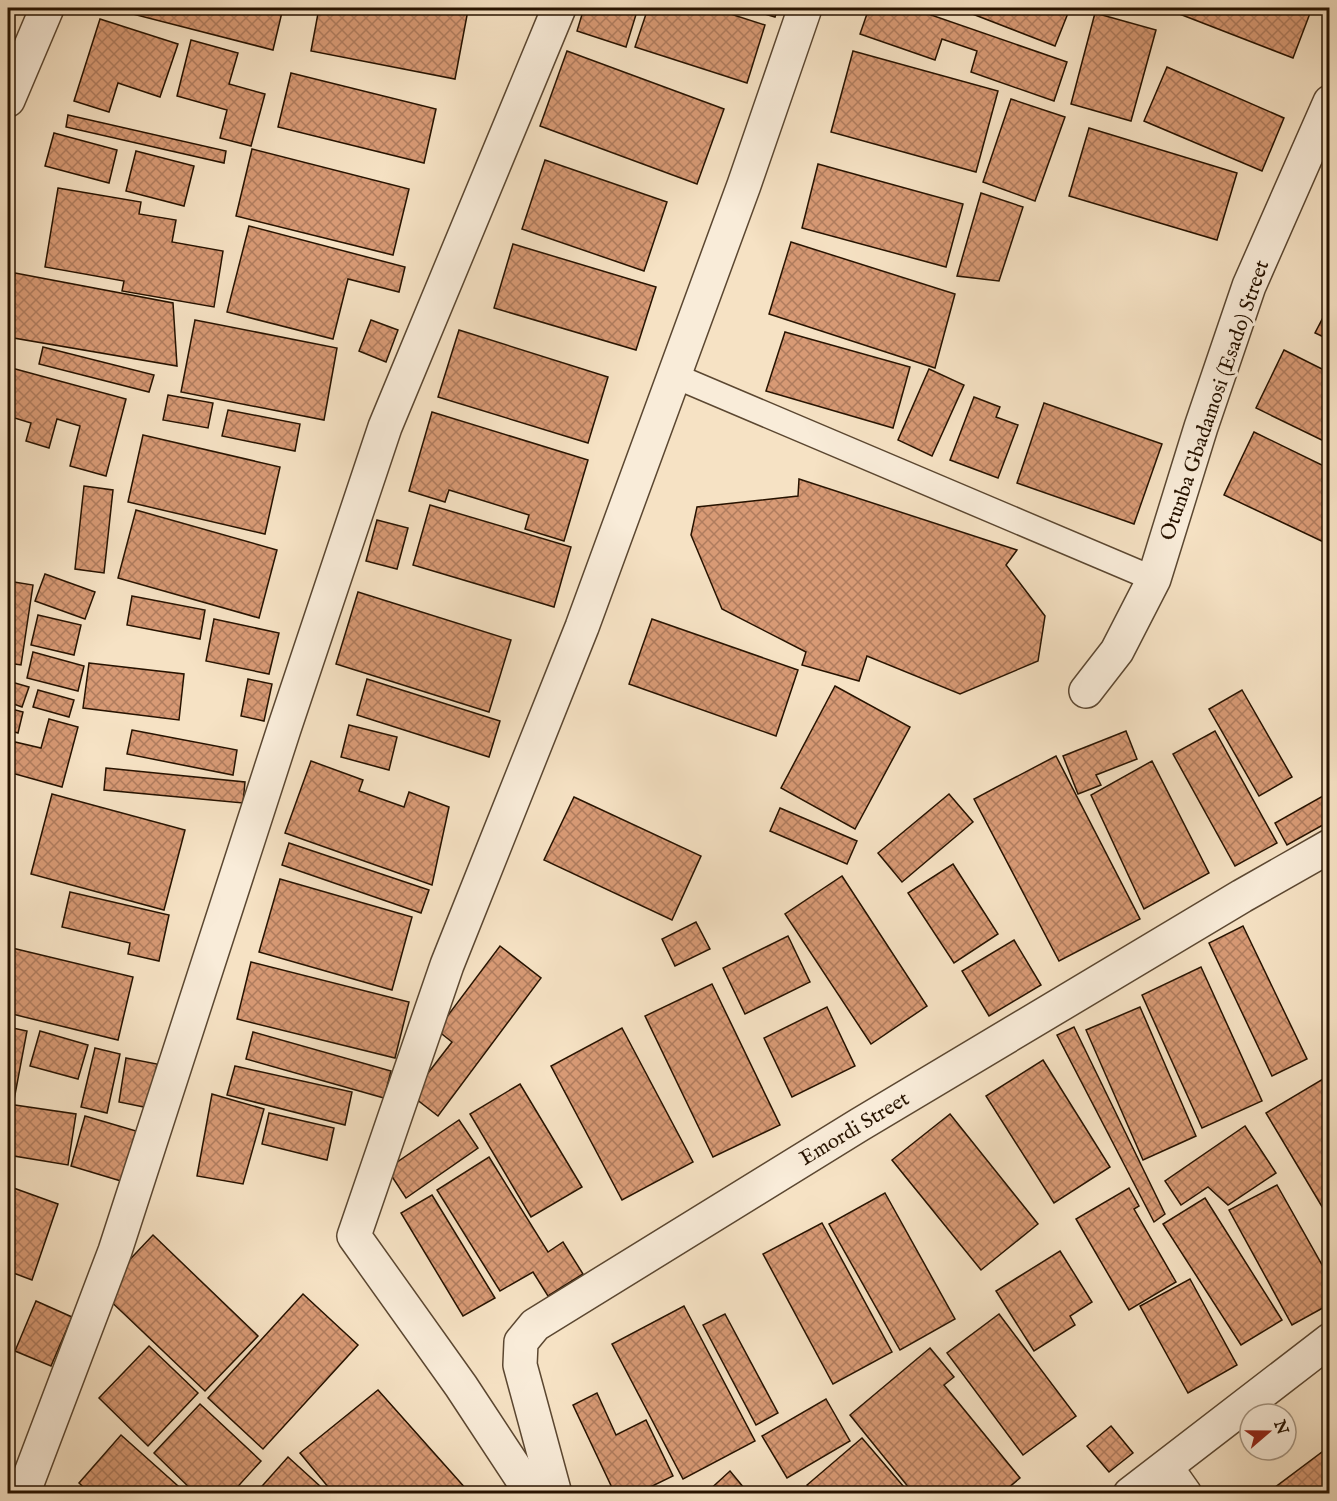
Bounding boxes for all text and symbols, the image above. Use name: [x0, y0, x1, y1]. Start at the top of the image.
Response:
street label: Otunba Gbadamosi (Esado) Street: [1155, 257, 1276, 544]
street label: Emordi Street: [795, 1086, 915, 1173]
north arrow: [1238, 1402, 1298, 1462]
text: N: [1268, 1417, 1292, 1438]

